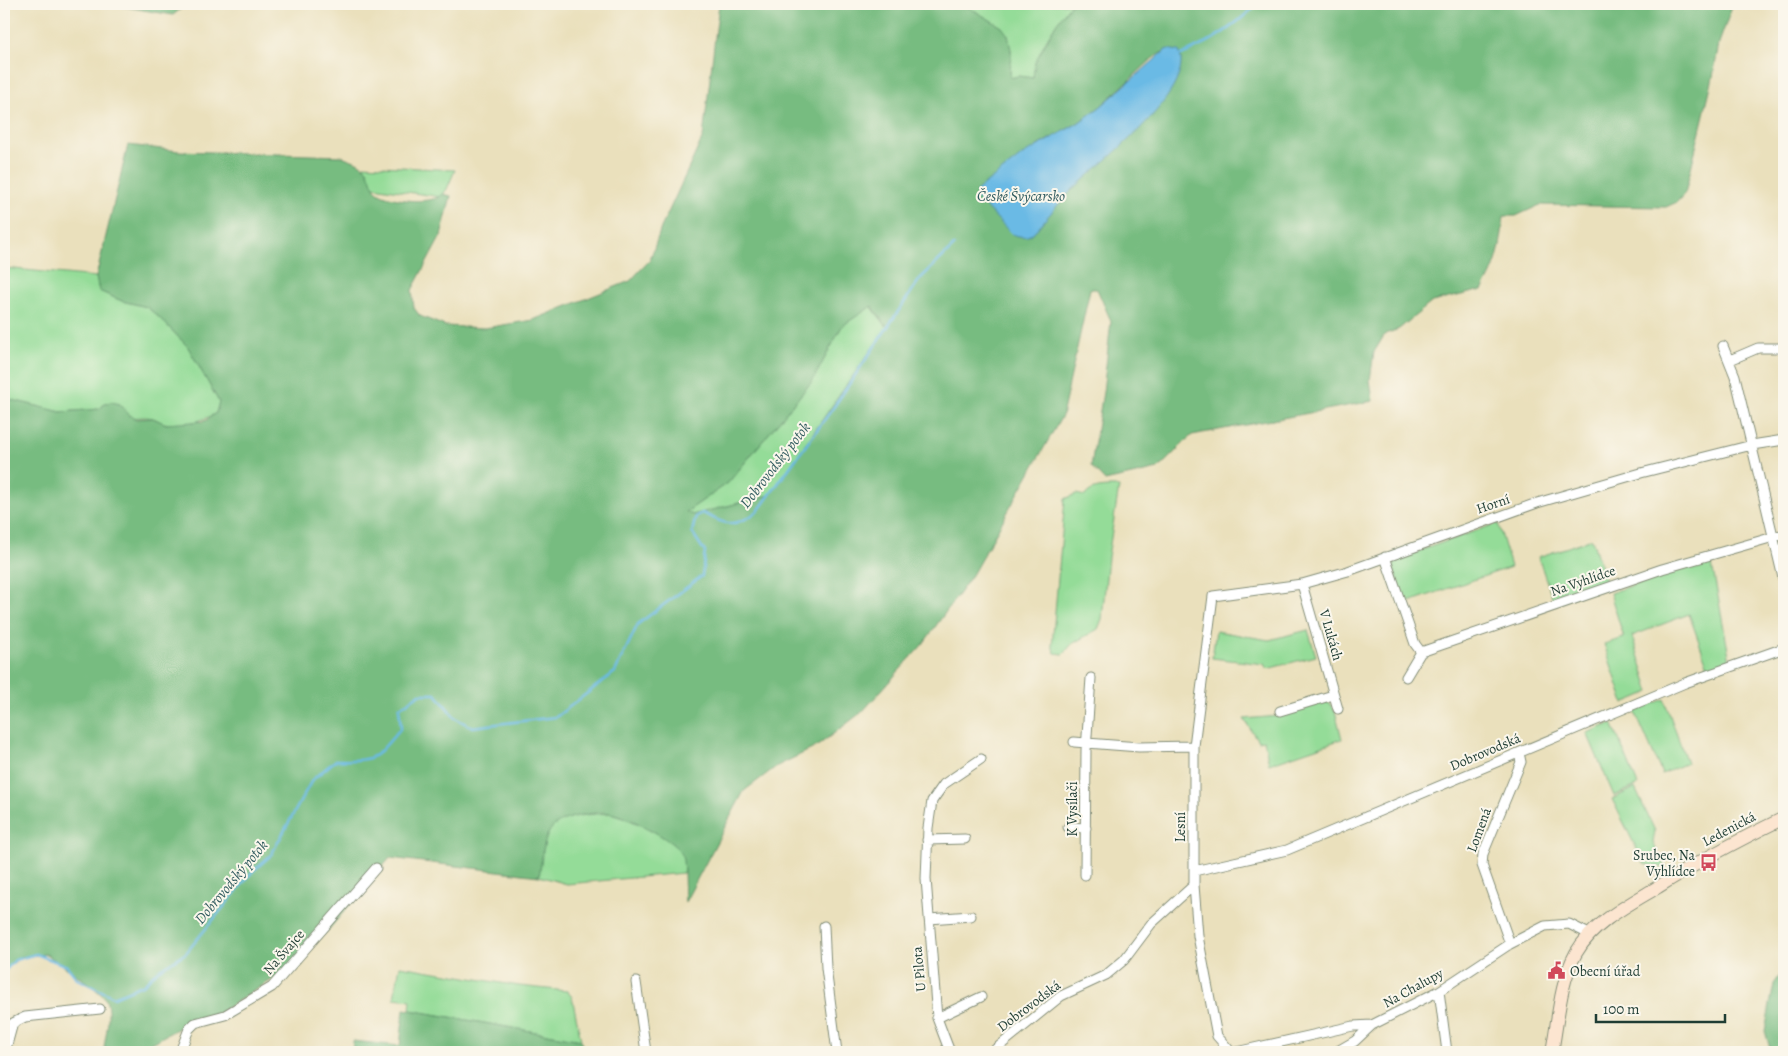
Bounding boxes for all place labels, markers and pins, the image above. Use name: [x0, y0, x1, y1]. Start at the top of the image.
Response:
place label: Srubec, Na Vyhlídce: [1633, 846, 1695, 881]
bus stop icon: Srubec, Na Vyhlídce: [1699, 853, 1719, 873]
public building icon: Obecní úřad: [1546, 961, 1566, 981]
place label: Obecní úřad: [1570, 962, 1641, 981]

